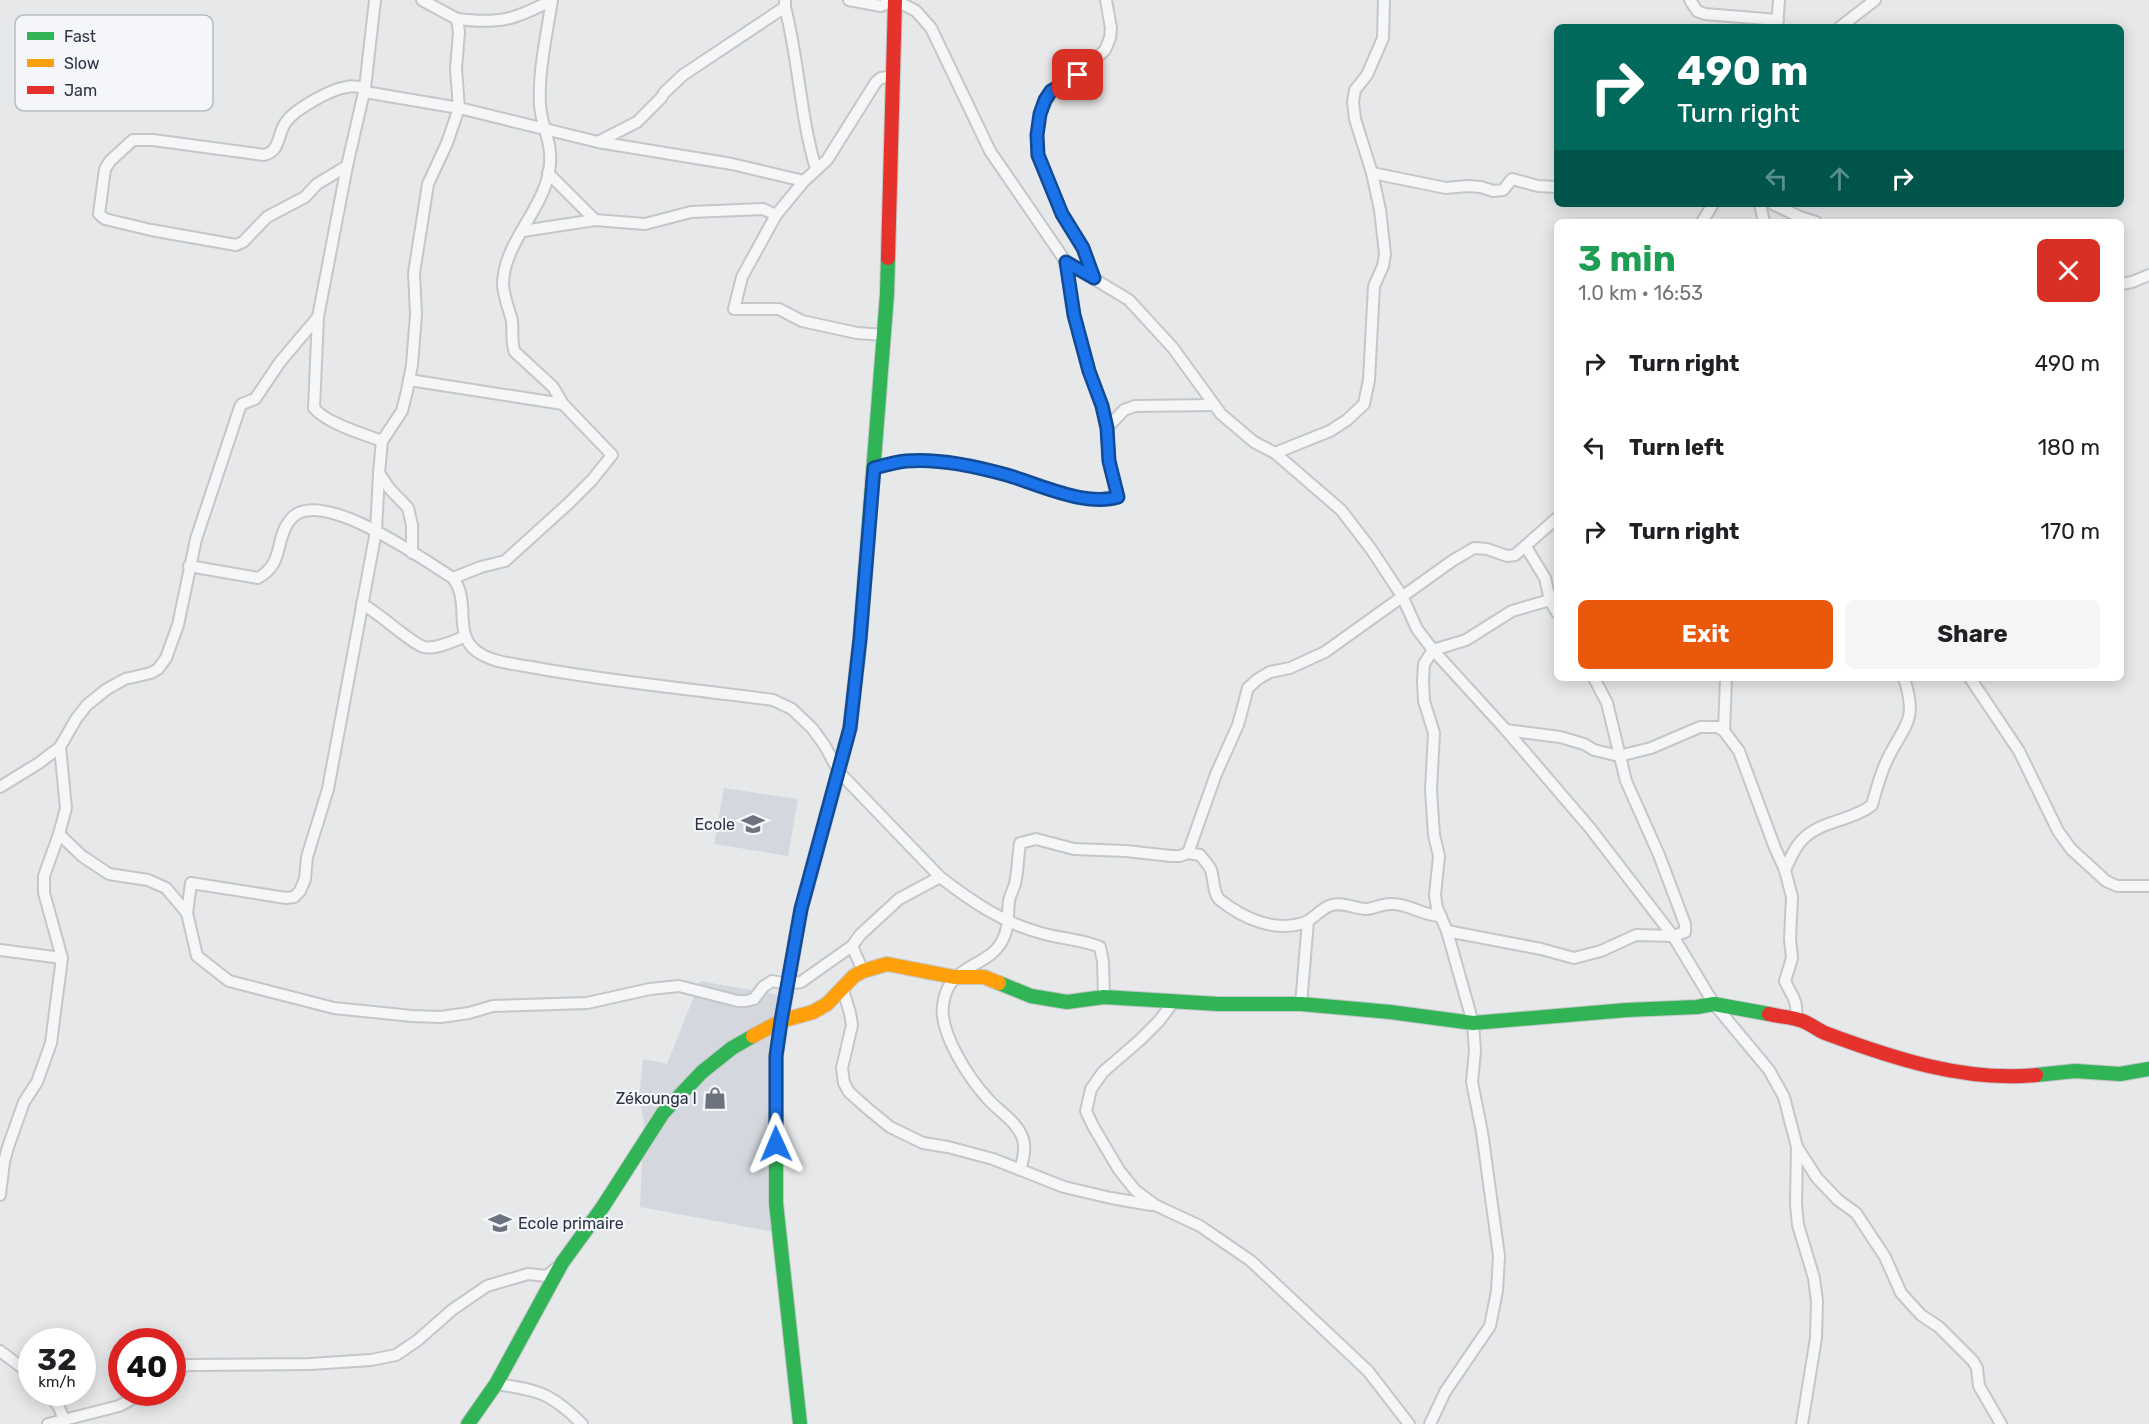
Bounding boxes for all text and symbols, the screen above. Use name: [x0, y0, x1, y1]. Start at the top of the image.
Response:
legend: [15, 15, 213, 111]
text: Fast: [64, 27, 96, 46]
text: 490 m: [1677, 46, 1808, 96]
icon: right: [1578, 48, 1656, 126]
pin: [1052, 49, 1103, 100]
text: Slow: [64, 54, 100, 73]
icon: arrive: [1061, 58, 1094, 91]
text: Jam: [64, 81, 97, 100]
text: Turn right: [1677, 97, 1800, 129]
icon: left: [1760, 162, 1793, 195]
icon: ahead: [1823, 162, 1856, 195]
icon: right: [1886, 162, 1919, 195]
text: 3 min: [1578, 237, 1676, 280]
button: close: [2037, 239, 2100, 302]
text: 1.0 km · 16:53: [1578, 281, 1703, 305]
icon: right: [1578, 347, 1611, 380]
text: Turn right: [1629, 350, 1739, 377]
text: 490 m: [2035, 350, 2100, 377]
icon: left: [1578, 431, 1611, 464]
text: Turn left: [1629, 434, 1724, 461]
text: 180 m: [2038, 434, 2100, 461]
icon: right: [1578, 515, 1611, 548]
text: Turn right: [1629, 518, 1739, 545]
text: 170 m: [2040, 518, 2100, 545]
button: Exit: [1578, 600, 1833, 669]
button: Share: [1845, 600, 2100, 669]
school or university icon: Ecole: [740, 811, 766, 837]
place label: Ecole: [695, 815, 735, 834]
shop icon: Zékounga I: [702, 1085, 728, 1111]
place label: Zékounga I: [616, 1089, 697, 1108]
position arrow: [744, 1112, 808, 1176]
school or university icon: Ecole primaire: [487, 1210, 513, 1236]
place label: Ecole primaire: [518, 1214, 624, 1233]
speed limit sign: 40: [108, 1328, 186, 1406]
text: 32: [37, 1342, 77, 1378]
text: km/h: [38, 1373, 76, 1391]

